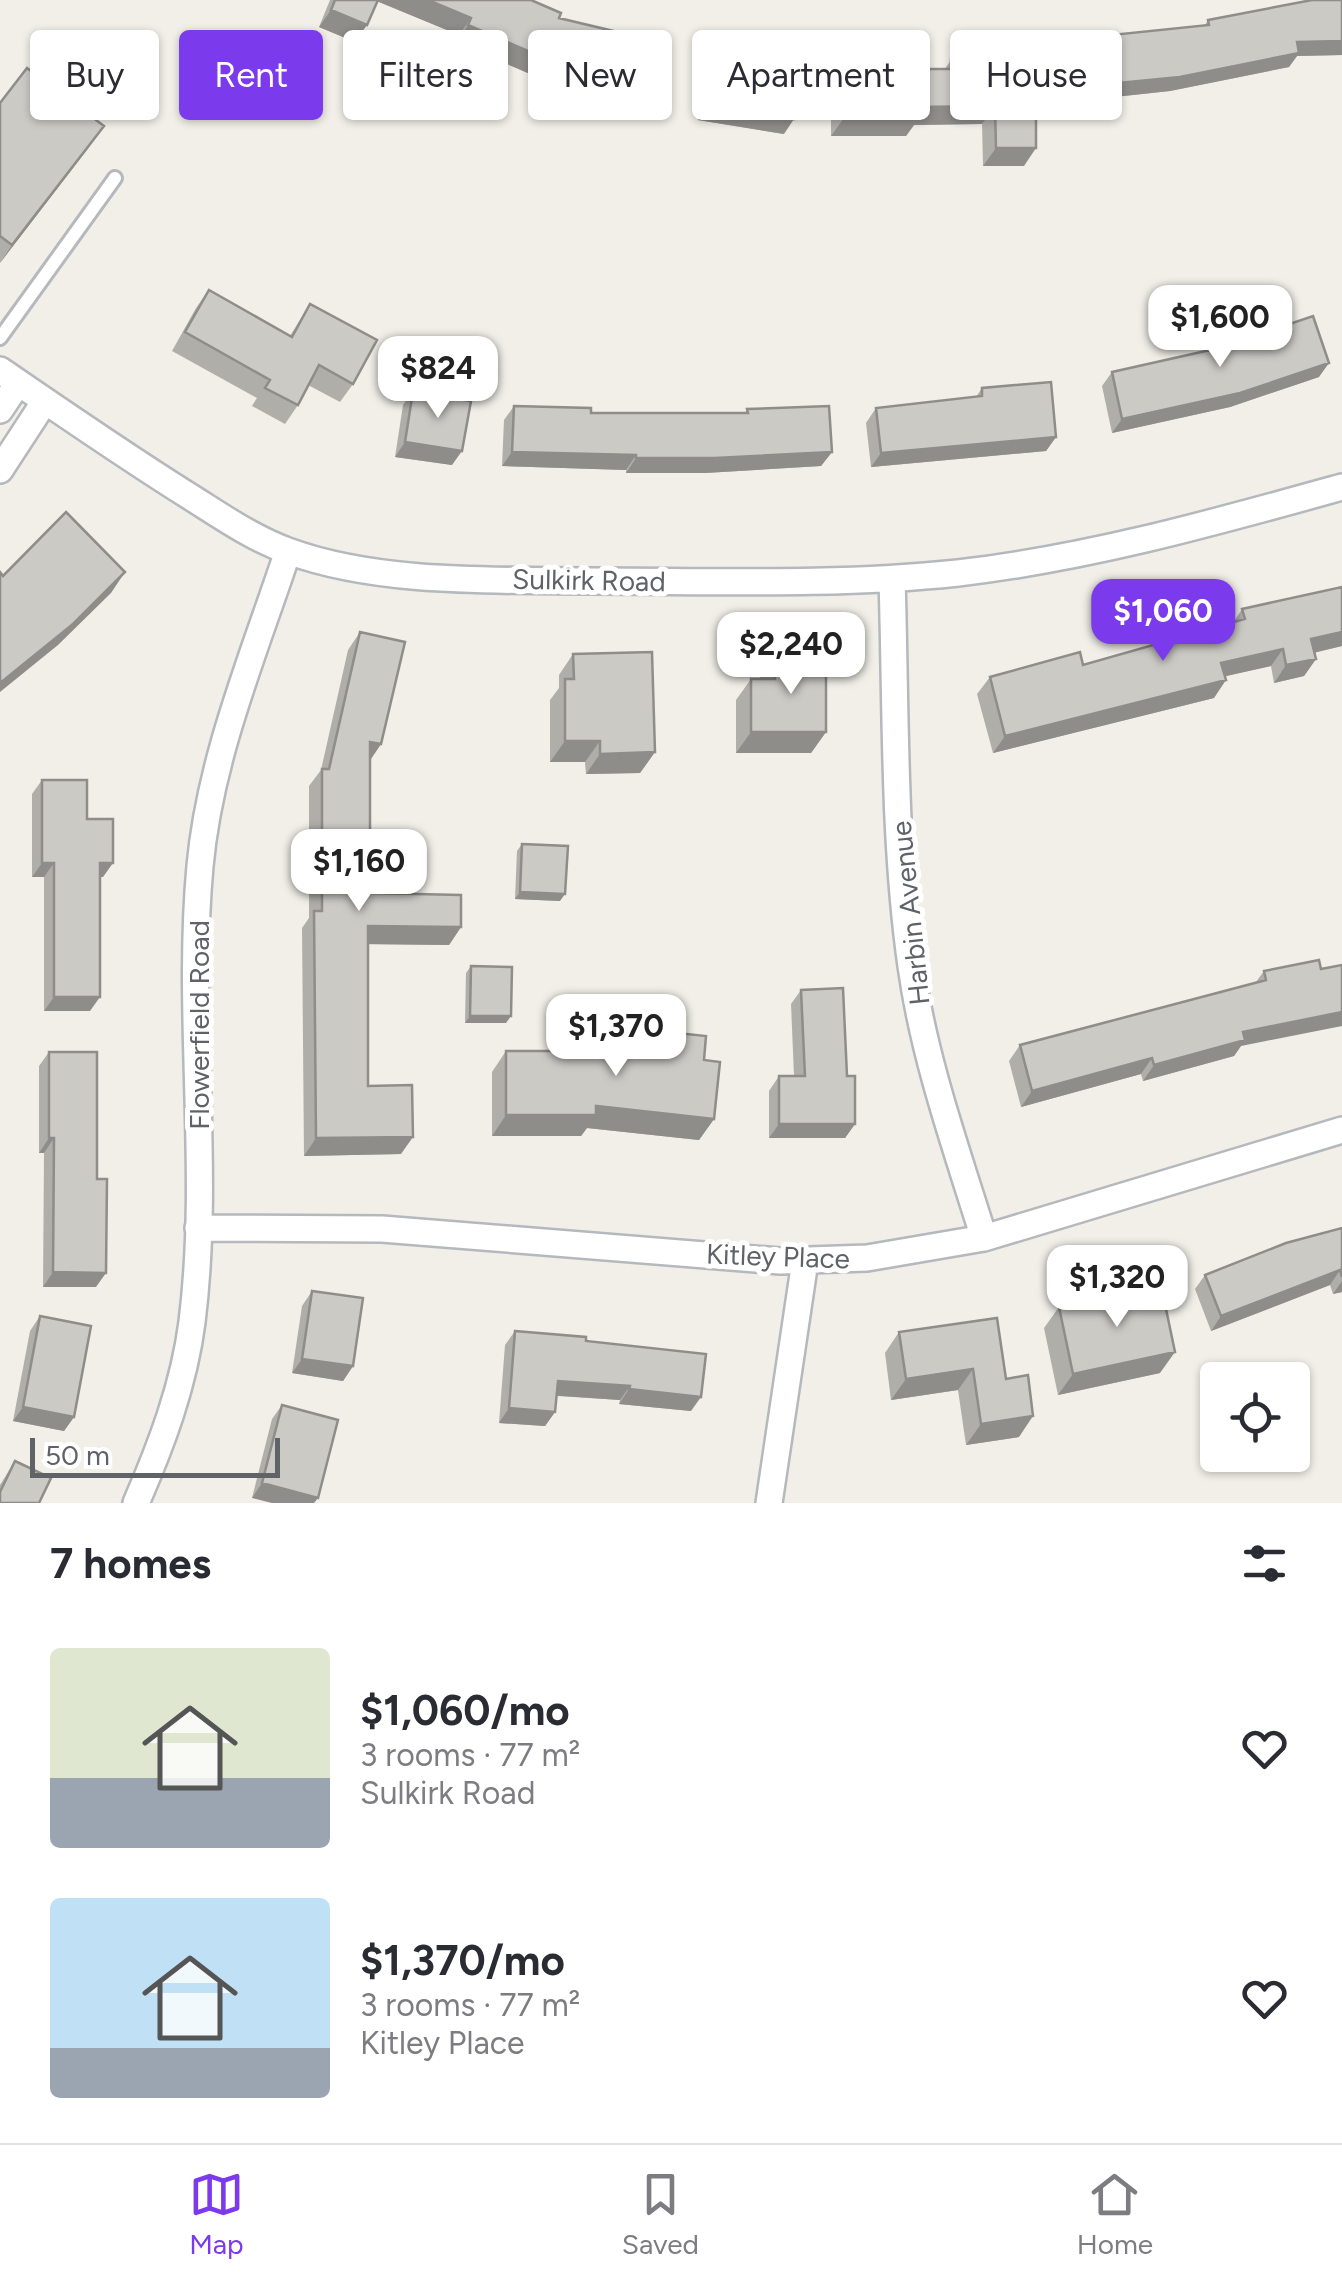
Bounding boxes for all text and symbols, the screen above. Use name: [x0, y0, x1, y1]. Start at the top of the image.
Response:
chip: Buy: [30, 30, 159, 120]
chip: Rent: [179, 30, 323, 120]
chip: Filters: [343, 30, 508, 120]
chip: New: [528, 30, 672, 120]
chip: Apartment: [692, 30, 930, 120]
chip: House: [950, 30, 1122, 120]
pin: $1,600: [1139, 285, 1301, 370]
text: $1,600: [1170, 298, 1270, 336]
pin: $824: [379, 336, 497, 421]
text: $824: [400, 349, 476, 387]
street label: Sulkirk Road: [512, 562, 666, 598]
pin: $1,060: [1082, 579, 1244, 664]
text: $1,060: [1113, 592, 1213, 630]
pin: $2,240: [710, 612, 872, 697]
text: $2,240: [739, 625, 843, 663]
street label: Harbin Avenue: [883, 819, 937, 1007]
pin: $1,160: [278, 829, 440, 914]
text: $1,160: [313, 842, 405, 880]
street label: Flowerfield Road: [182, 920, 216, 1130]
pin: $1,370: [535, 994, 697, 1079]
text: $1,370: [568, 1007, 664, 1045]
street label: Kitley Place: [705, 1236, 851, 1276]
pin: $1,320: [1036, 1245, 1198, 1330]
text: $1,320: [1069, 1258, 1165, 1296]
map controls: [1200, 1362, 1310, 1472]
button: locate: [1200, 1362, 1310, 1472]
scale bar: [30, 1433, 280, 1478]
text: 50 m: [45, 1438, 110, 1472]
icon: filters: [1237, 1536, 1292, 1591]
text: 7 homes: [50, 1538, 211, 1589]
text: $1,060/mo: [360, 1685, 570, 1736]
icon: home: [130, 1688, 250, 1808]
icon: heart: [1237, 1721, 1292, 1776]
text: 3 rooms · 77 m²: [360, 1736, 580, 1774]
text: Sulkirk Road: [360, 1774, 535, 1812]
text: $1,370/mo: [360, 1935, 565, 1986]
icon: home: [130, 1938, 250, 2058]
icon: heart: [1237, 1971, 1292, 2026]
text: 3 rooms · 77 m²: [360, 1986, 580, 2024]
text: Kitley Place: [360, 2024, 525, 2062]
tab: Map: [189, 2167, 244, 2261]
tab: Saved: [622, 2167, 699, 2261]
tab: Home: [1077, 2167, 1153, 2261]

